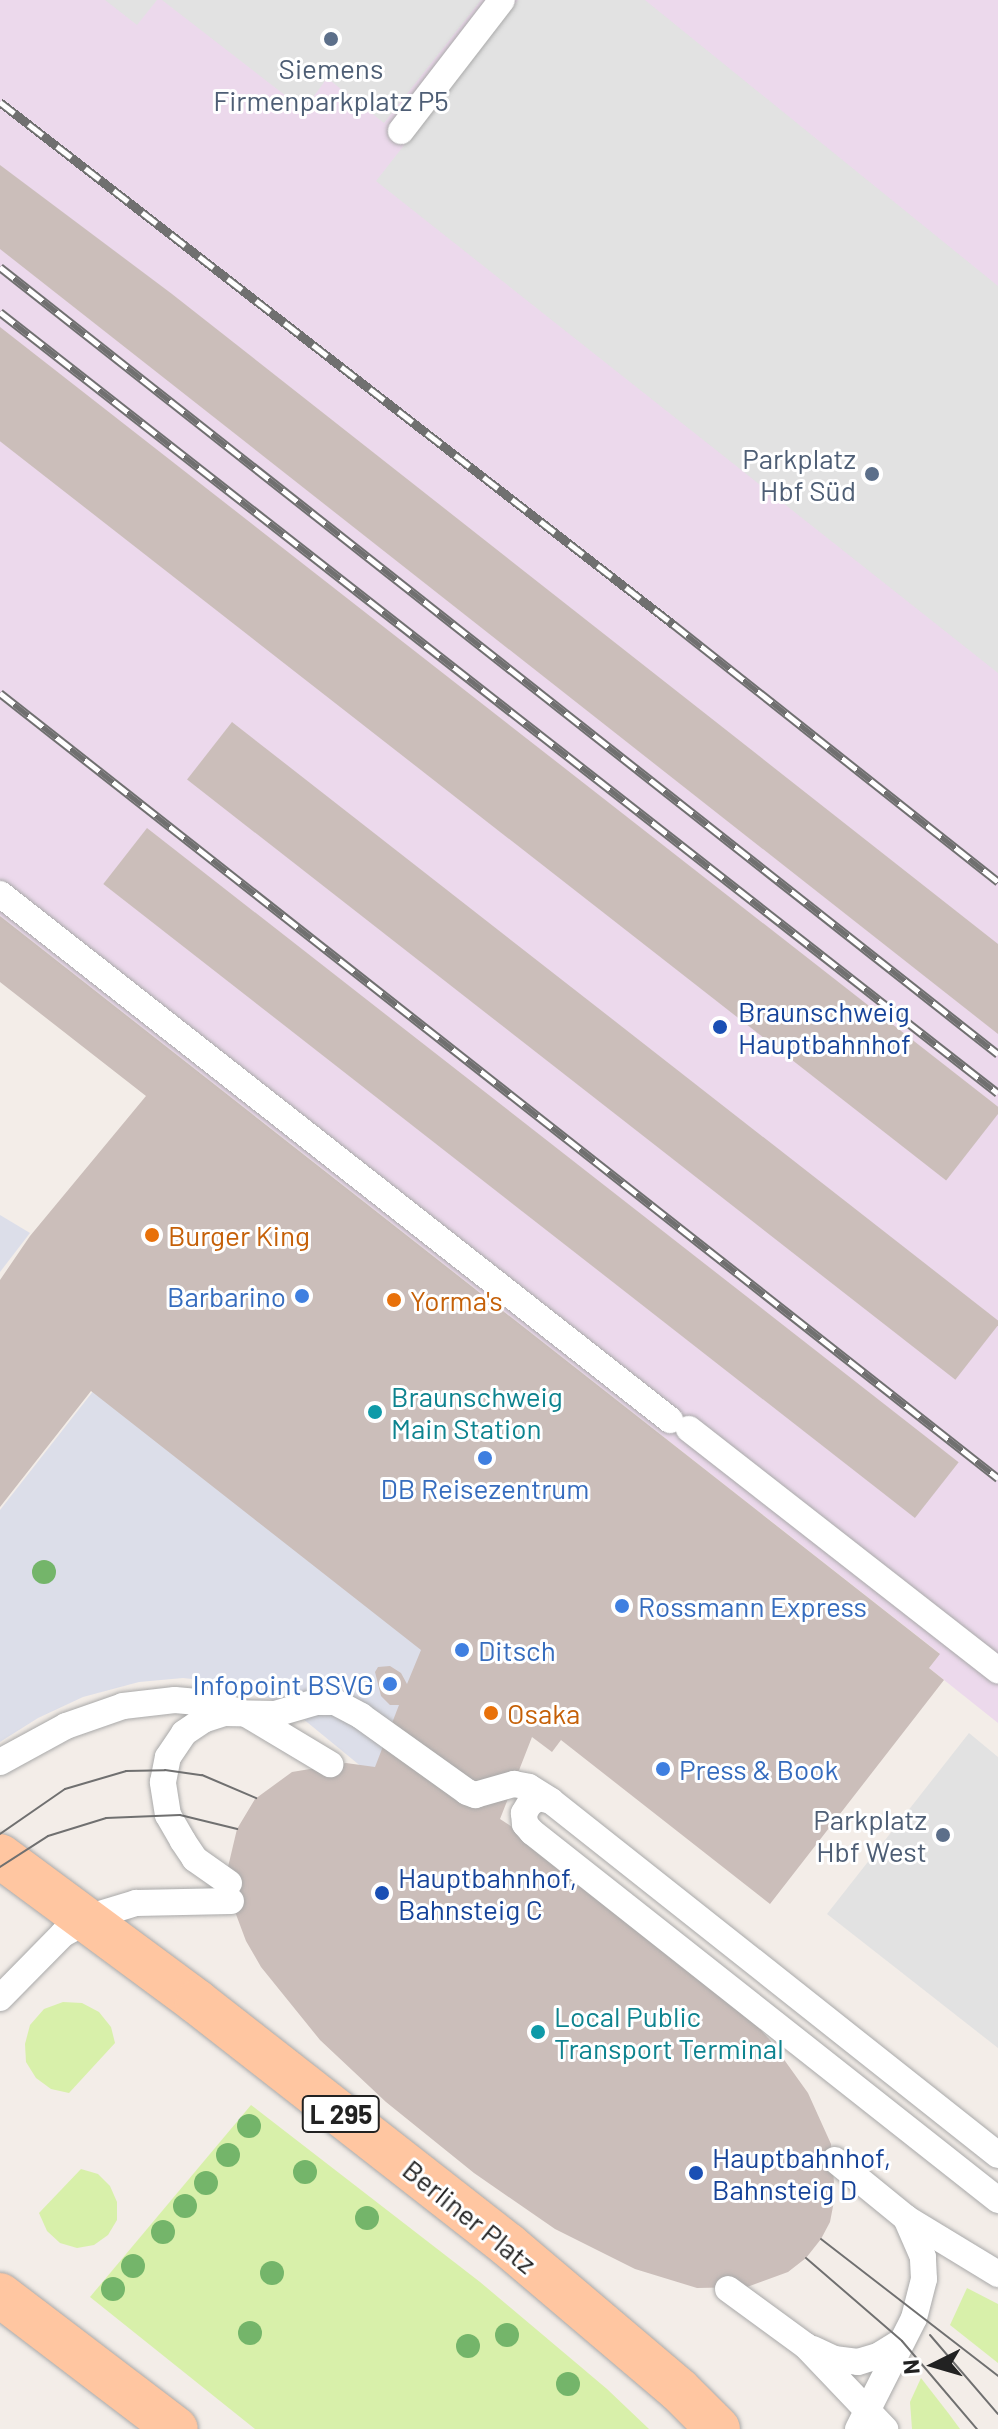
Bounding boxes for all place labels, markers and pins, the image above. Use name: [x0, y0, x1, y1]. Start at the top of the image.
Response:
marker: Siemens Firmenparkplatz P5: [322, 30, 340, 48]
place label: Siemens Firmenparkplatz P5: [213, 51, 449, 117]
place label: Parkplatz Hbf Süd: [742, 441, 856, 507]
marker: Parkplatz Hbf Süd: [863, 465, 881, 483]
place label: Braunschweig Hauptbahnhof: [738, 994, 911, 1060]
marker: Braunschweig Hauptbahnhof: [709, 1016, 731, 1038]
place label: Burger King: [168, 1218, 310, 1252]
marker: Burger King: [143, 1226, 161, 1244]
place label: Barbarino: [167, 1279, 286, 1313]
place label: Yorma's: [410, 1283, 503, 1317]
marker: Barbarino: [293, 1287, 311, 1305]
marker: Yorma's: [385, 1291, 403, 1309]
place label: Braunschweig Main Station: [391, 1379, 563, 1445]
marker: Braunschweig Main Station: [366, 1403, 384, 1421]
marker: DB Reisezentrum: [476, 1449, 494, 1467]
place label: DB Reisezentrum: [381, 1471, 589, 1505]
place label: Rossmann Express: [638, 1589, 867, 1623]
marker: Rossmann Express: [613, 1597, 631, 1615]
place label: Ditsch: [478, 1633, 556, 1667]
marker: Ditsch: [453, 1641, 471, 1659]
place label: Infopoint BSVG: [193, 1667, 374, 1701]
marker: Infopoint BSVG: [381, 1675, 399, 1693]
place label: Osaka: [507, 1696, 580, 1730]
marker: Osaka: [482, 1704, 500, 1722]
place label: Press & Book: [679, 1752, 839, 1786]
marker: Press & Book: [654, 1760, 672, 1778]
place label: Parkplatz Hbf West: [813, 1802, 927, 1868]
marker: Parkplatz Hbf West: [934, 1826, 952, 1844]
place label: Hauptbahnhof, Bahnsteig C: [398, 1860, 577, 1926]
marker: Hauptbahnhof, Bahnsteig C: [373, 1884, 391, 1902]
place label: Local Public Transport Terminal: [554, 1999, 784, 2065]
marker: Local Public Transport Terminal: [529, 2023, 547, 2041]
place label: Hauptbahnhof, Bahnsteig D: [712, 2140, 891, 2206]
marker: Hauptbahnhof, Bahnsteig D: [687, 2164, 705, 2182]

